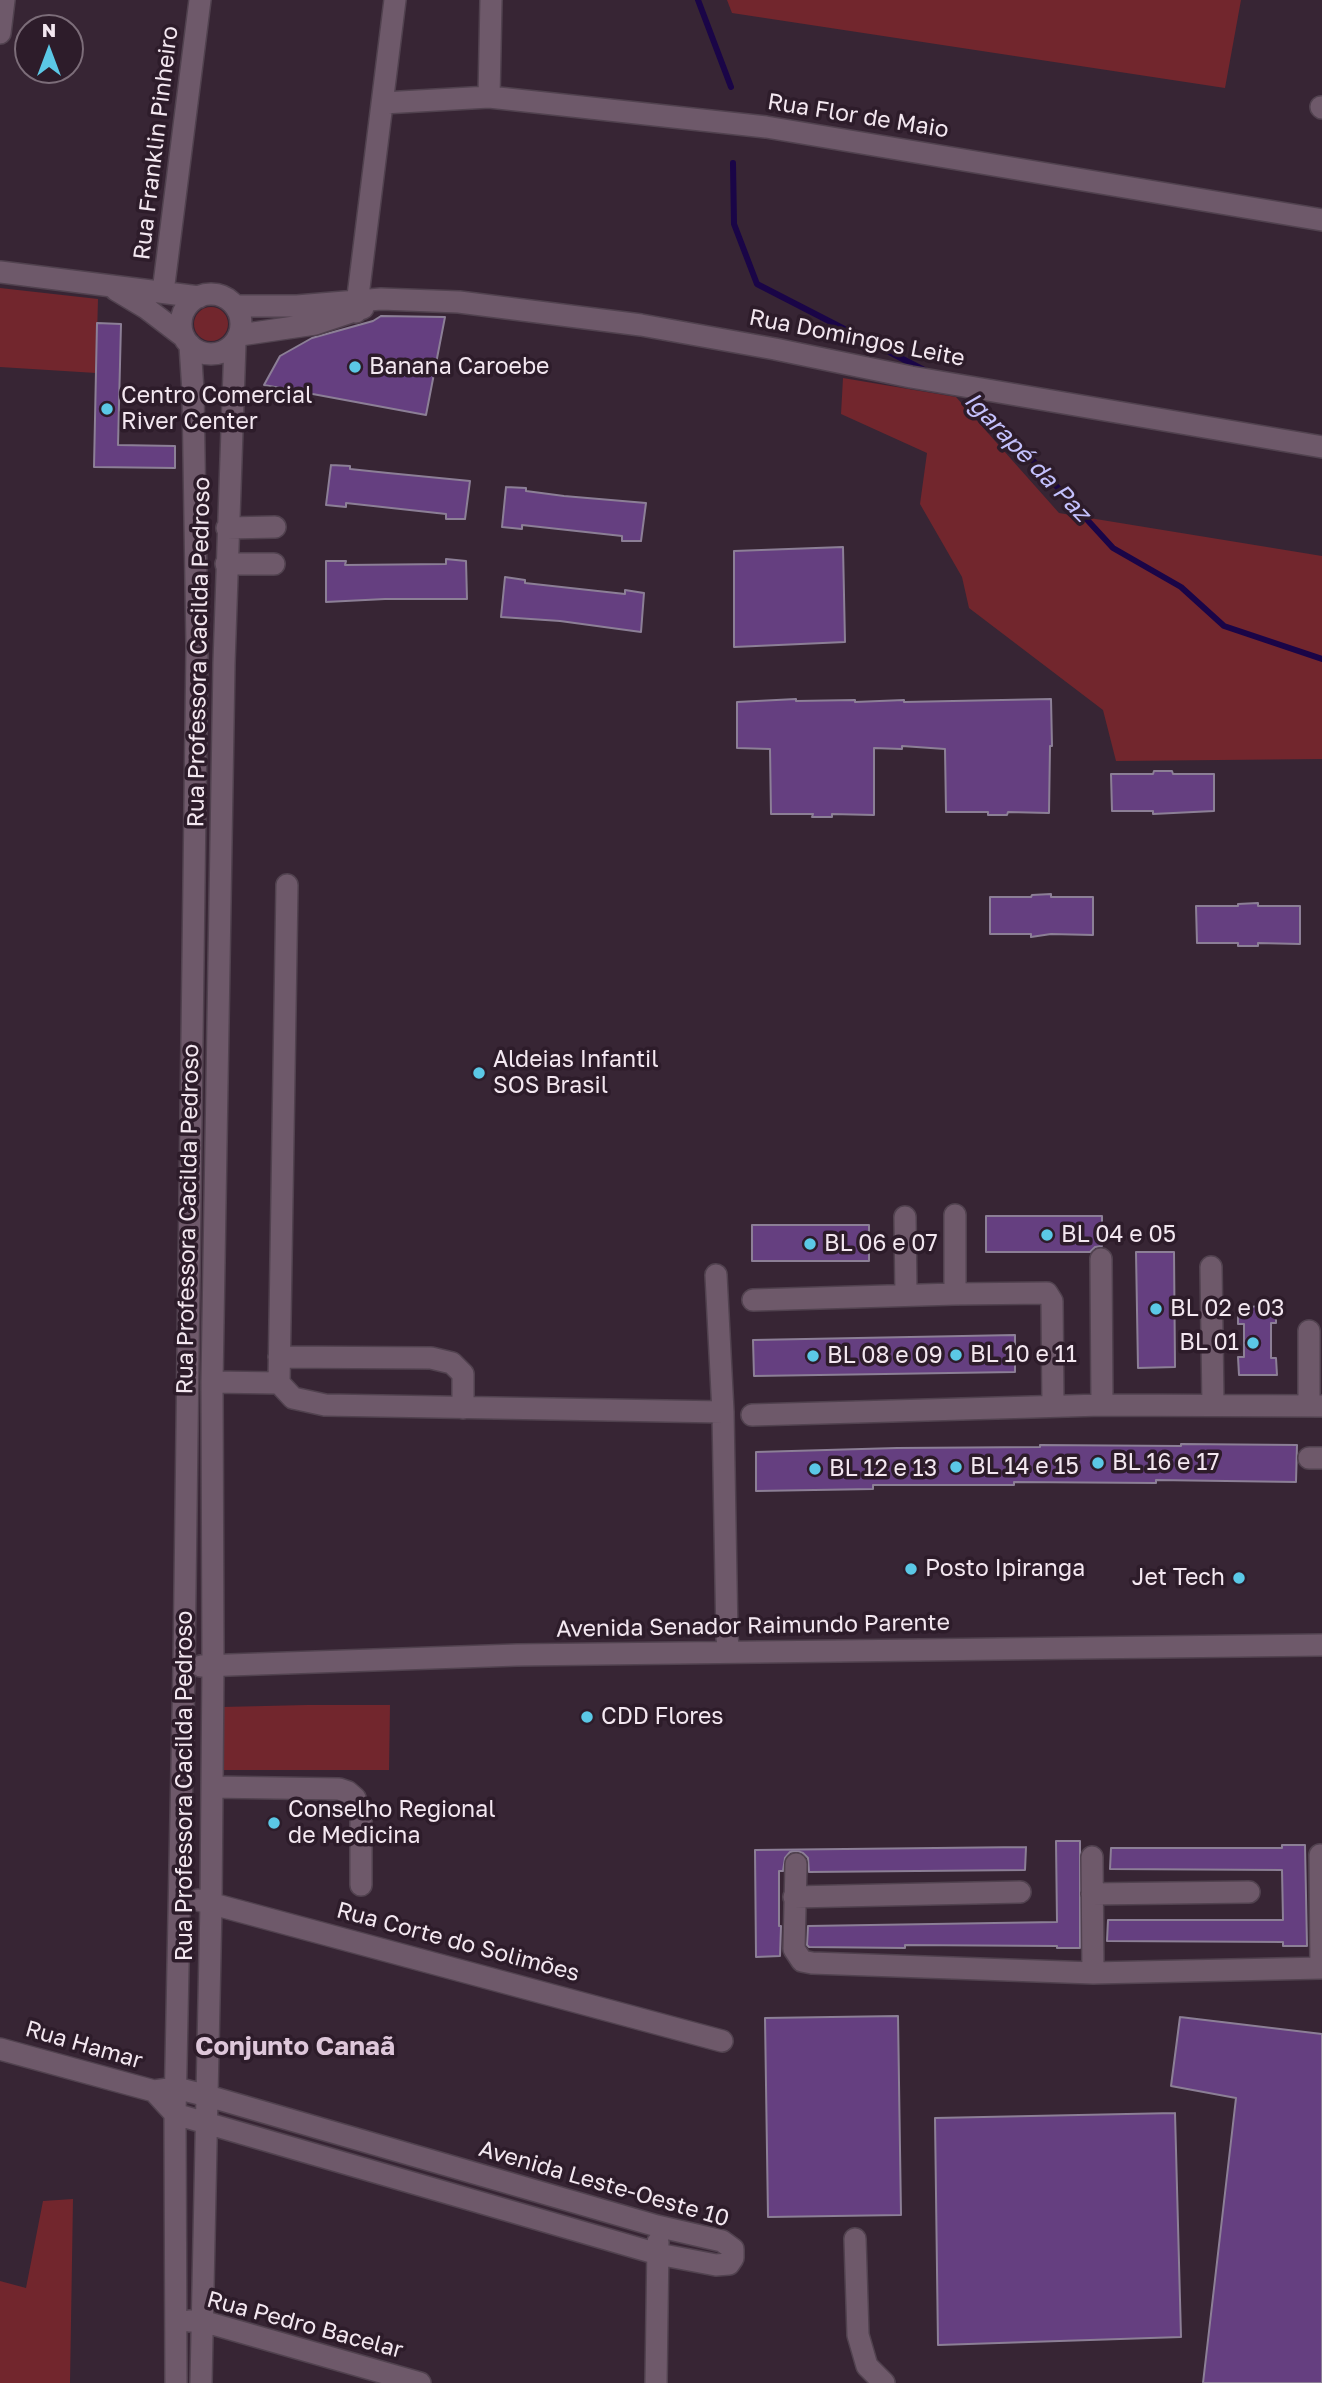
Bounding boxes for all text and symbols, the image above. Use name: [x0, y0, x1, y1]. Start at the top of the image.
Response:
north arrow: [14, 14, 84, 84]
text: N: [42, 18, 56, 41]
street label: Rua Franklin Pinheiro: [128, 25, 184, 261]
street label: Rua Flor de Maio: [765, 88, 951, 144]
street label: Rua Domingos Leite: [747, 304, 967, 372]
place label: Banana Caroebe: [369, 353, 549, 381]
marker: Banana Caroebe: [347, 359, 363, 375]
place label: Centro Comercial River Center: [121, 382, 312, 436]
water label: Igarapé da Paz: [958, 386, 1096, 528]
marker: Centro Comercial River Center: [99, 401, 115, 417]
street label: Rua Professora Cacilda Pedroso: [182, 476, 216, 828]
street label: Rua Professora Cacilda Pedroso: [171, 1043, 205, 1395]
place label: Aldeias Infantil SOS Brasil: [493, 1046, 659, 1100]
marker: Aldeias Infantil SOS Brasil: [471, 1065, 487, 1081]
place label: BL 04 e 05: [1061, 1221, 1176, 1249]
marker: BL 04 e 05: [1039, 1227, 1055, 1243]
place label: BL 06 e 07: [824, 1230, 938, 1258]
marker: BL 06 e 07: [802, 1236, 818, 1252]
place label: BL 02 e 03: [1170, 1295, 1284, 1323]
marker: BL 02 e 03: [1148, 1301, 1164, 1317]
place label: BL 01: [1179, 1329, 1239, 1357]
marker: BL 01: [1245, 1335, 1261, 1351]
place label: BL 10 e 11: [970, 1341, 1077, 1369]
place label: BL 08 e 09: [827, 1342, 943, 1370]
marker: BL 10 e 11: [948, 1347, 964, 1363]
marker: BL 08 e 09: [805, 1348, 821, 1364]
place label: BL 16 e 17: [1112, 1449, 1220, 1477]
place label: BL 14 e 15: [970, 1453, 1079, 1481]
place label: BL 12 e 13: [829, 1455, 937, 1483]
marker: BL 16 e 17: [1090, 1455, 1106, 1471]
marker: BL 14 e 15: [948, 1459, 964, 1475]
marker: BL 12 e 13: [807, 1461, 823, 1477]
place label: Posto Ipiranga: [925, 1555, 1085, 1583]
marker: Posto Ipiranga: [903, 1561, 919, 1577]
place label: Jet Tech: [1132, 1564, 1225, 1592]
marker: Jet Tech: [1231, 1570, 1247, 1586]
street label: Avenida Senador Raimundo Parente: [556, 1609, 950, 1643]
street label: Rua Professora Cacilda Pedroso: [171, 1611, 199, 1961]
place label: CDD Flores: [601, 1703, 723, 1731]
marker: CDD Flores: [579, 1709, 595, 1725]
place label: Conselho Regional de Medicina: [288, 1796, 496, 1850]
marker: Conselho Regional de Medicina: [266, 1815, 282, 1831]
street label: Rua Corte do Solimões: [333, 1896, 583, 1988]
street label: Rua Hamar: [22, 2015, 146, 2075]
district label: Conjunto Canaã: [195, 2031, 395, 2063]
street label: Avenida Leste-Oeste 10: [476, 2135, 732, 2233]
street label: Rua Pedro Bacelar: [204, 2286, 406, 2364]

